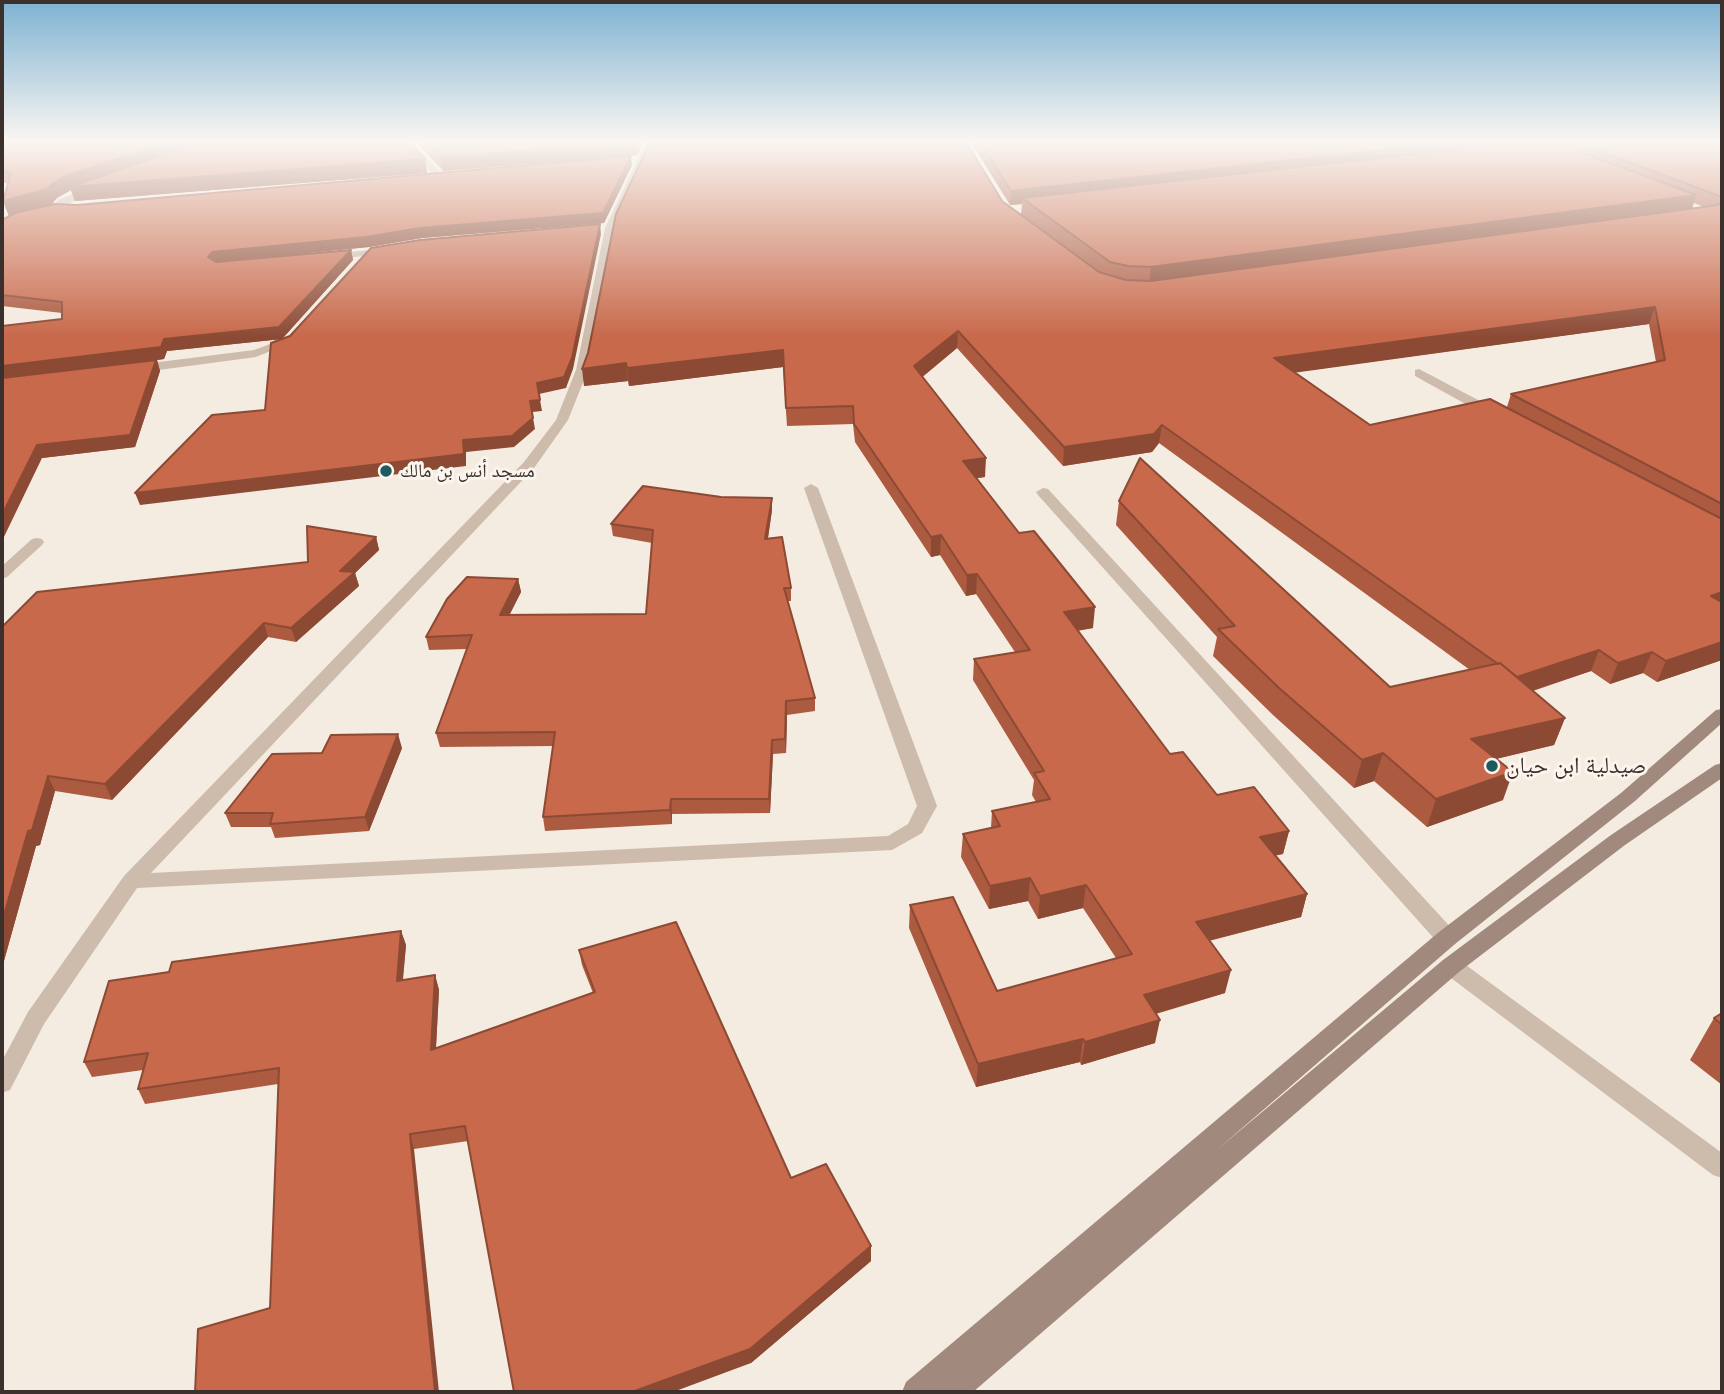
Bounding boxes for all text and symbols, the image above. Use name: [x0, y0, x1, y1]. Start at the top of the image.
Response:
place label: مسجد أنس بن مالك: [400, 460, 535, 482]
marker: مسجد أنس بن مالك: [378, 463, 394, 479]
place label: صيدلية ابن حيان: [1506, 752, 1646, 780]
marker: صيدلية ابن حيان: [1484, 758, 1500, 774]

